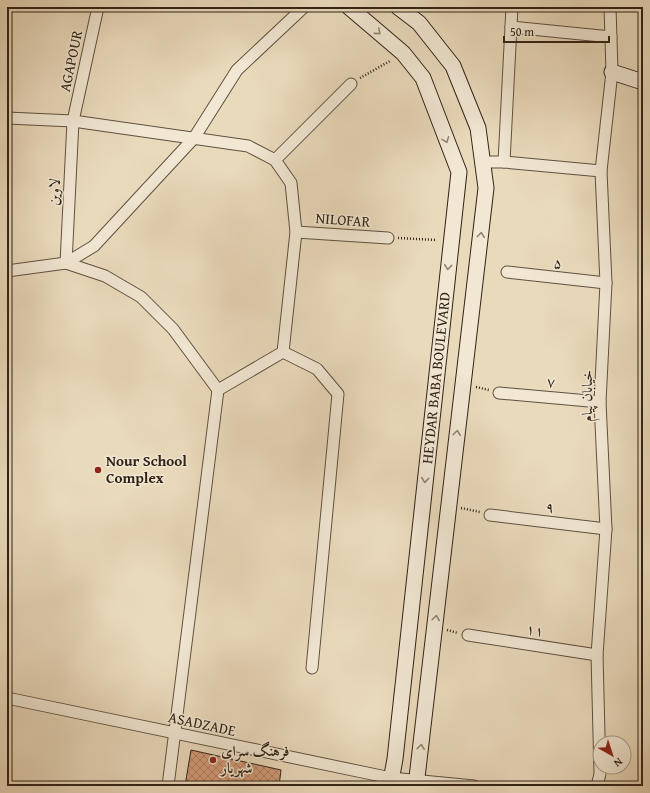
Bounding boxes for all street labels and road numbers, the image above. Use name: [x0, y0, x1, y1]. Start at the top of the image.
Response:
street label: AGAPOUR: [54, 28, 87, 94]
street label: لاوین: [42, 178, 65, 206]
street label: NILOFAR: [315, 207, 371, 232]
street label: ۵: [553, 252, 564, 273]
street label: HEYDAR BABA BOULEVARD: [416, 291, 455, 465]
street label: خیابان پیام: [576, 370, 600, 422]
street label: ۷: [546, 371, 556, 392]
street label: ۹: [544, 496, 556, 517]
street label: ۱۱: [525, 618, 545, 641]
street label: ASADZADE: [166, 706, 238, 741]

